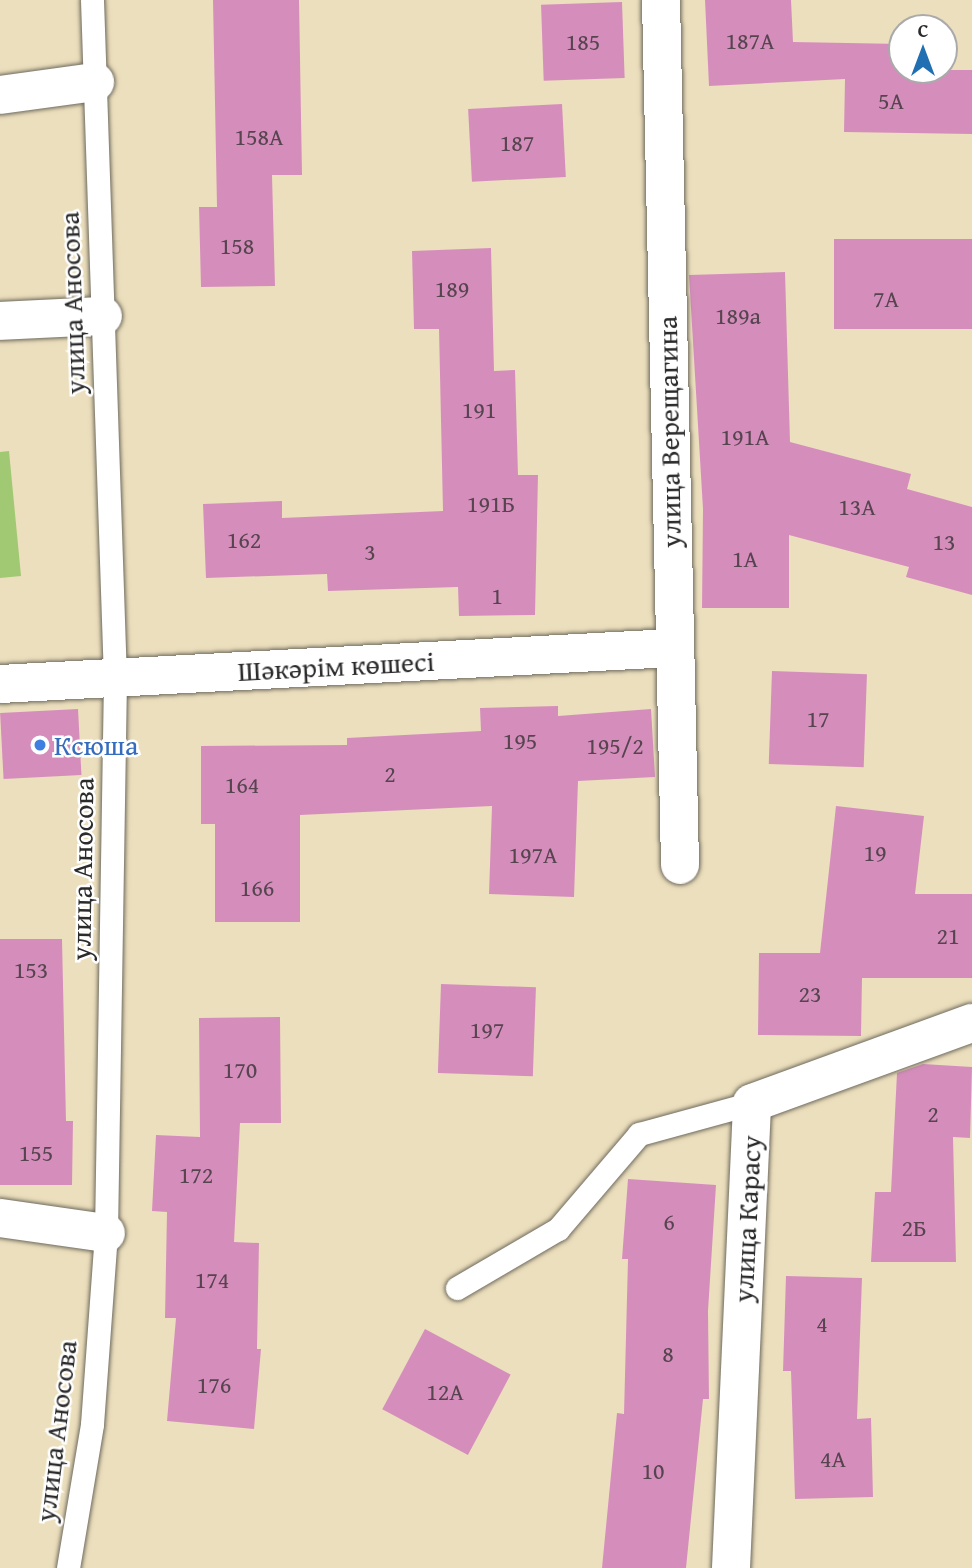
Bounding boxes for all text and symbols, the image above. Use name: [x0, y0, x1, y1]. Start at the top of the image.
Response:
north arrow: [888, 14, 958, 84]
text: С: [918, 16, 928, 44]
house number: 187А: [725, 27, 775, 55]
house number: 185: [566, 28, 600, 56]
house number: 5А: [878, 87, 904, 115]
house number: 158А: [234, 123, 284, 151]
house number: 187: [500, 129, 534, 157]
street label: улица Аносова: [52, 211, 92, 395]
house number: 158: [220, 232, 254, 260]
house number: 189: [435, 275, 469, 303]
house number: 7А: [873, 285, 899, 313]
house number: 189а: [715, 302, 761, 330]
street label: улица Верещагина: [650, 316, 688, 548]
house number: 191: [462, 396, 496, 424]
house number: 191А: [720, 423, 770, 451]
house number: 191Б: [467, 490, 515, 518]
house number: 13А: [838, 493, 876, 521]
house number: 162: [227, 526, 261, 554]
house number: 13: [932, 528, 956, 556]
house number: 3: [364, 538, 376, 566]
house number: 1А: [732, 545, 758, 573]
house number: 1: [491, 582, 503, 610]
street label: Шәкәрім көшесі: [237, 644, 435, 688]
house number: 17: [806, 705, 830, 733]
house number: 195: [503, 727, 537, 755]
place label: Ксюша: [54, 728, 138, 762]
house number: 195/2: [586, 732, 644, 760]
marker: Ксюша: [32, 737, 48, 753]
house number: 2: [384, 760, 396, 788]
house number: 164: [225, 771, 259, 799]
street label: улица Аносова: [64, 777, 100, 961]
house number: 19: [863, 839, 887, 867]
house number: 197А: [508, 841, 558, 869]
house number: 166: [240, 874, 274, 902]
house number: 21: [936, 922, 960, 950]
house number: 153: [14, 956, 48, 984]
house number: 23: [798, 980, 822, 1008]
house number: 197: [470, 1016, 504, 1044]
house number: 170: [223, 1056, 257, 1084]
house number: 2: [927, 1100, 939, 1128]
street label: улица Карасу: [726, 1135, 768, 1303]
house number: 155: [19, 1139, 53, 1167]
house number: 172: [179, 1161, 213, 1189]
house number: 6: [663, 1208, 675, 1236]
house number: 2Б: [901, 1214, 927, 1242]
house number: 174: [195, 1266, 229, 1294]
house number: 4: [816, 1310, 828, 1338]
street label: улица Аносова: [28, 1338, 84, 1524]
house number: 8: [662, 1340, 674, 1368]
house number: 176: [197, 1371, 231, 1399]
house number: 12А: [426, 1378, 464, 1406]
house number: 4А: [820, 1445, 846, 1473]
house number: 10: [641, 1457, 665, 1485]

